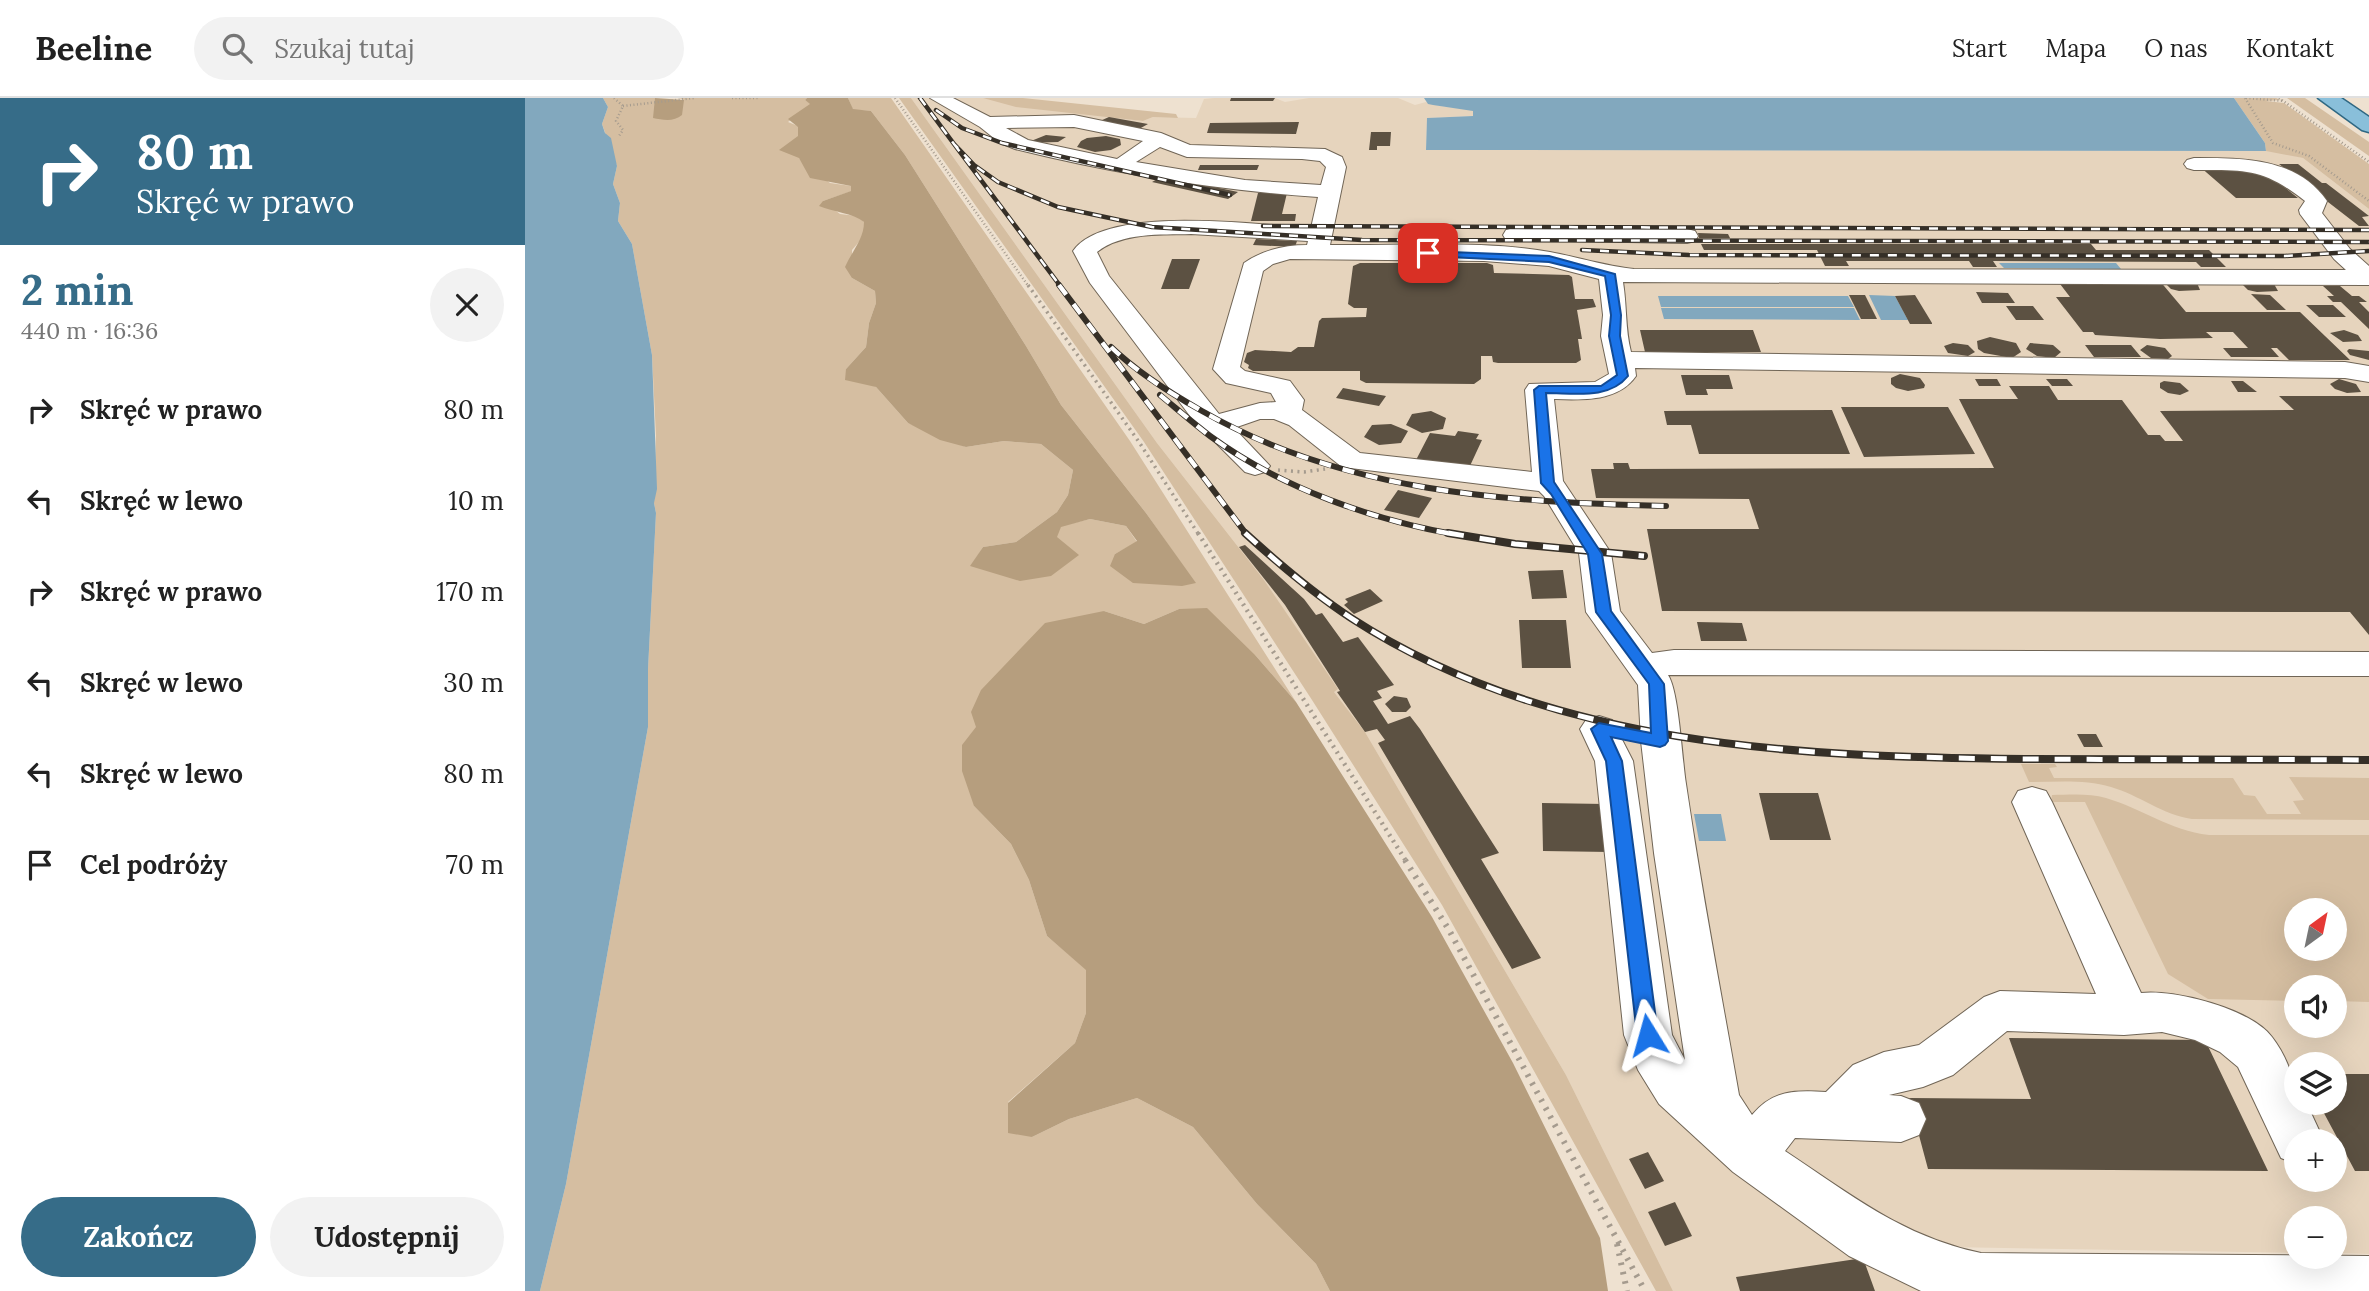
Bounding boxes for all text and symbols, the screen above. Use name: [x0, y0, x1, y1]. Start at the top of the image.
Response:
search box: [194, 17, 684, 80]
text: Beeline: [35, 27, 152, 69]
icon: search: [218, 29, 256, 67]
text: Szukaj tutaj: [274, 32, 415, 65]
text: Start: [1952, 33, 2007, 64]
text: Mapa: [2045, 33, 2106, 64]
text: O nas: [2144, 33, 2208, 64]
text: Kontakt: [2246, 33, 2334, 64]
text: 80 m: [136, 120, 253, 182]
icon: right: [21, 126, 112, 217]
text: Skręć w prawo: [136, 181, 354, 222]
pin: [1398, 223, 1458, 283]
icon: arrive: [1409, 234, 1447, 272]
text: 2 min: [21, 263, 134, 317]
button: close: [430, 268, 504, 342]
text: 440 m · 16:36: [21, 316, 158, 345]
icon: right: [21, 391, 59, 429]
text: Skręć w prawo: [80, 393, 262, 426]
text: 80 m: [443, 393, 504, 426]
icon: left: [21, 482, 59, 520]
text: Skręć w lewo: [80, 484, 243, 517]
text: 10 m: [448, 484, 504, 517]
icon: right: [21, 573, 59, 611]
text: Skręć w prawo: [80, 575, 262, 608]
text: 170 m: [436, 575, 504, 608]
icon: left: [21, 664, 59, 702]
text: Skręć w lewo: [80, 666, 243, 699]
text: 30 m: [443, 666, 504, 699]
icon: left: [21, 755, 59, 793]
text: Skręć w lewo: [80, 757, 243, 790]
text: 80 m: [443, 757, 504, 790]
icon: arrive: [21, 846, 59, 884]
text: Cel podróży: [80, 848, 227, 881]
text: 70 m: [446, 848, 504, 881]
north arrow: [2284, 898, 2347, 961]
map controls: [2284, 898, 2347, 1269]
button: sound: [2284, 975, 2347, 1038]
position arrow: [1611, 998, 1685, 1072]
button: layers: [2284, 1052, 2347, 1115]
button: +: [2284, 1129, 2347, 1192]
button: Zakończ: [21, 1197, 256, 1277]
button: Udostępnij: [270, 1197, 504, 1277]
button: −: [2284, 1206, 2347, 1269]

